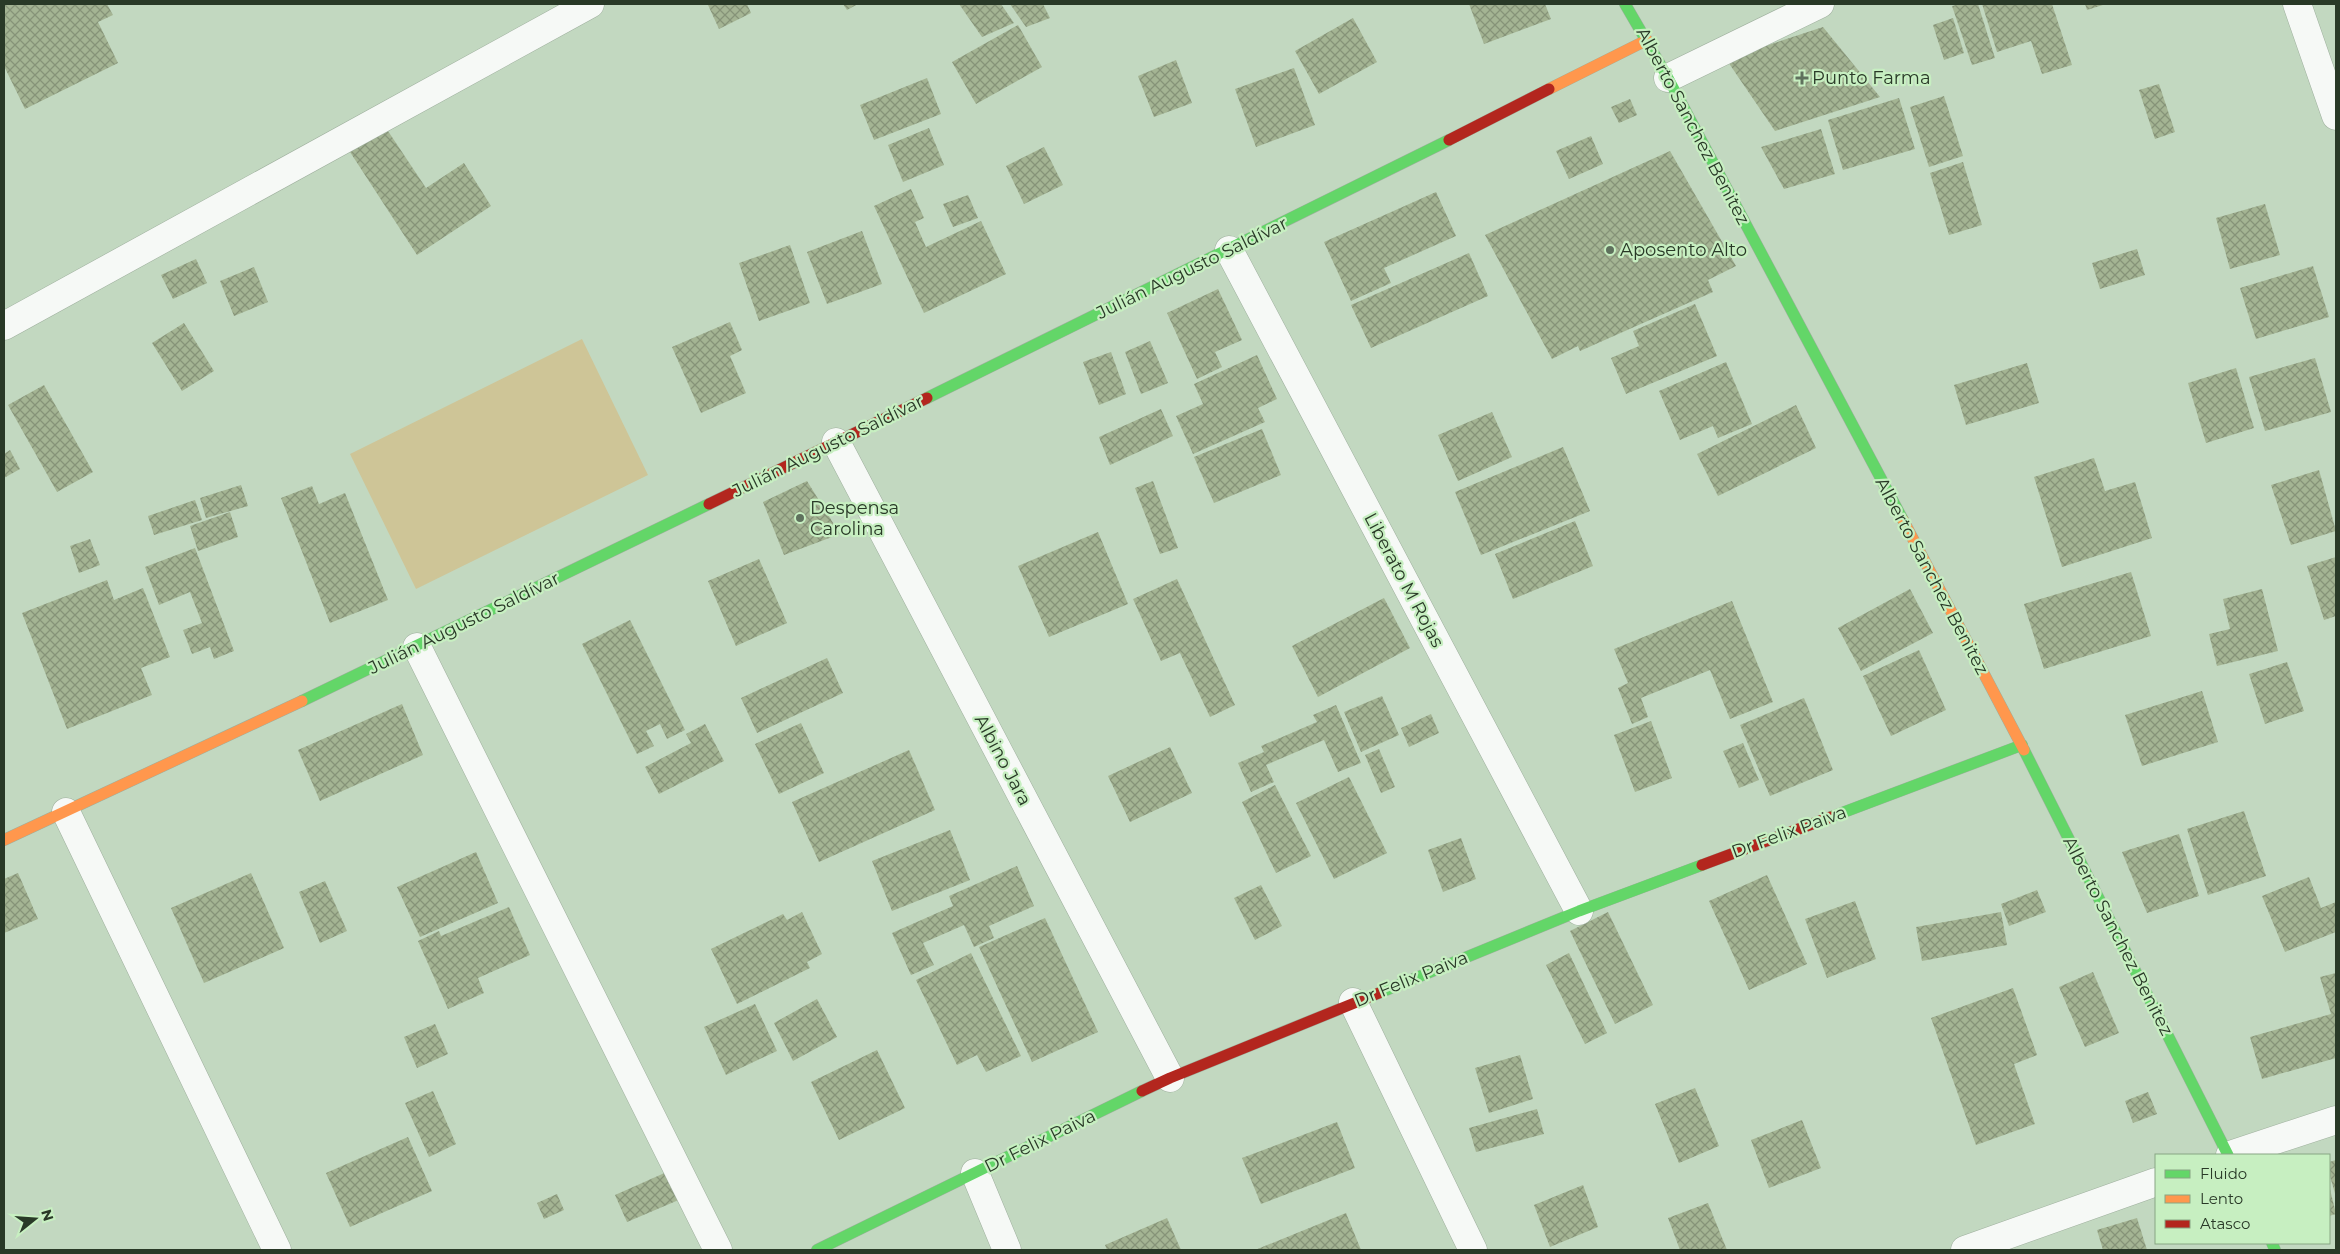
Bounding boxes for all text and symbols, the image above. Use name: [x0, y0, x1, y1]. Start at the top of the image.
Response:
street label: Alberto Sanchez Benitez: [1632, 24, 1754, 228]
place label: Punto Farma: [1812, 67, 1931, 89]
marker: Punto Farma: [1796, 72, 1808, 84]
street label: Julián Augusto Saldívar: [1092, 212, 1291, 324]
place label: Aposento Alto: [1620, 239, 1747, 261]
marker: Aposento Alto: [1604, 244, 1616, 256]
street label: Julián Augusto Saldívar: [728, 390, 927, 502]
street label: Alberto Sanchez Benitez: [1871, 474, 1993, 678]
place label: Despensa Carolina: [810, 497, 899, 540]
street label: Liberato M Rojas: [1359, 509, 1449, 651]
marker: Despensa Carolina: [794, 512, 806, 524]
street label: Julián Augusto Saldívar: [364, 567, 563, 679]
street label: Albino Jara: [970, 711, 1036, 809]
street label: Dr Felix Paiva: [1728, 801, 1850, 863]
street label: Alberto Sanchez Benitez: [2058, 833, 2178, 1039]
street label: Dr Felix Paiva: [1351, 946, 1471, 1012]
street label: Dr Felix Paiva: [981, 1105, 1099, 1177]
legend: [2155, 1154, 2330, 1244]
text: Fluido: [2200, 1164, 2247, 1183]
text: Lento: [2200, 1189, 2243, 1208]
north arrow: [10, 1194, 60, 1244]
text: N: [37, 1207, 58, 1223]
text: Atasco: [2200, 1214, 2250, 1233]

